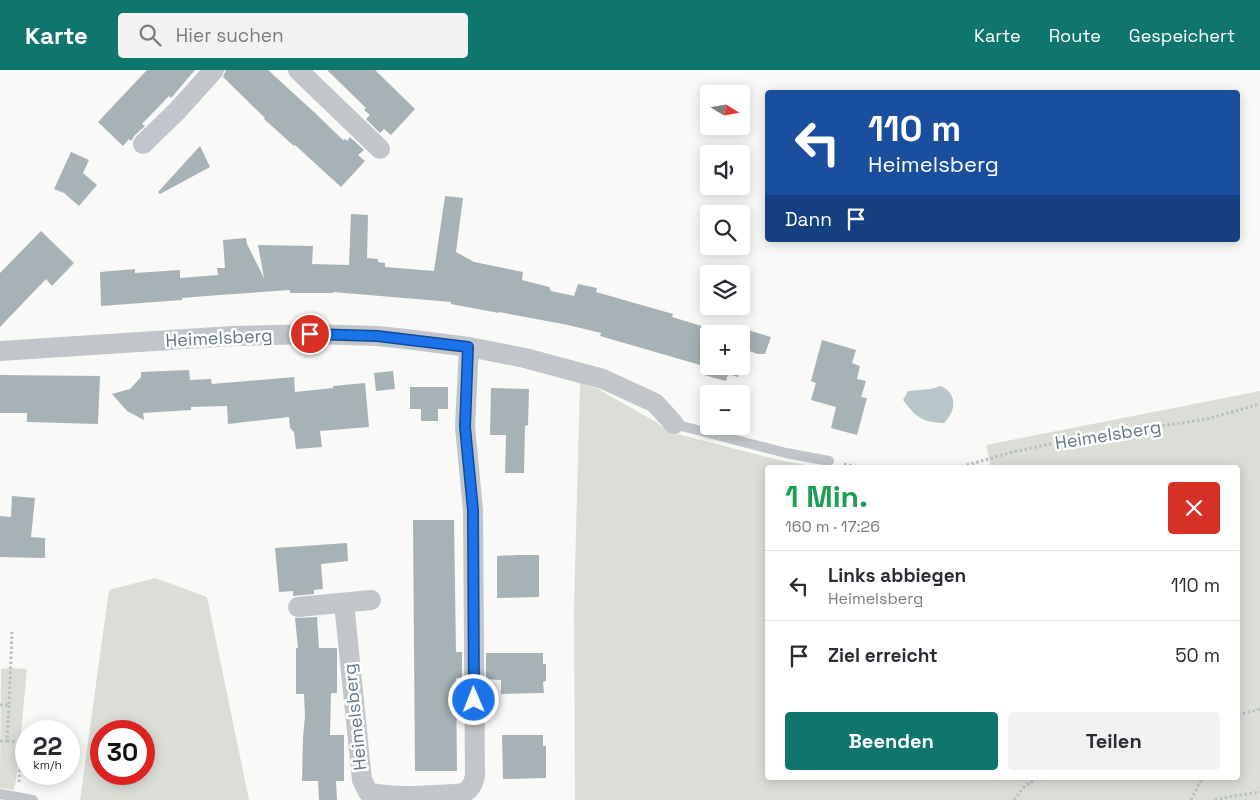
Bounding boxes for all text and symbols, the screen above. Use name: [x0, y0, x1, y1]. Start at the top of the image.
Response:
search box: [118, 13, 468, 58]
text: Karte: [25, 20, 88, 51]
icon: search: [136, 21, 164, 49]
text: Hier suchen: [176, 23, 284, 48]
text: Karte: [974, 24, 1021, 47]
text: Route: [1049, 24, 1101, 47]
text: Gespeichert: [1129, 24, 1235, 47]
north arrow: [700, 85, 750, 135]
map controls: [700, 85, 750, 435]
text: 110 m: [868, 107, 961, 151]
icon: left: [785, 110, 850, 175]
button: sound: [700, 145, 750, 195]
text: Heimelsberg: [868, 150, 999, 178]
button: search: [700, 205, 750, 255]
icon: arrive: [842, 205, 870, 233]
text: Dann: [785, 207, 832, 232]
button: layers: [700, 265, 750, 315]
pin: [289, 313, 331, 355]
icon: arrive: [296, 320, 324, 348]
street label: Heimelsberg: [165, 323, 273, 352]
button: +: [700, 325, 750, 375]
button: −: [700, 385, 750, 435]
street label: Heimelsberg: [1053, 415, 1163, 454]
text: 1 Min.: [785, 477, 868, 516]
button: close: [1168, 482, 1220, 534]
text: 160 m · 17:26: [785, 516, 880, 537]
text: Links abbiegen: [828, 563, 966, 588]
icon: left: [785, 572, 813, 600]
text: 110 m: [1171, 573, 1220, 598]
text: Heimelsberg: [828, 588, 923, 609]
icon: arrive: [785, 642, 813, 670]
text: Ziel erreicht: [828, 643, 938, 668]
text: 50 m: [1175, 643, 1220, 668]
street label: Heimelsberg: [337, 663, 372, 772]
position arrow: [447, 673, 499, 725]
button: Beenden: [785, 712, 998, 770]
button: Teilen: [1008, 712, 1220, 770]
speed limit sign: 30: [90, 720, 155, 785]
text: 22: [33, 730, 62, 762]
text: km/h: [33, 757, 62, 773]

